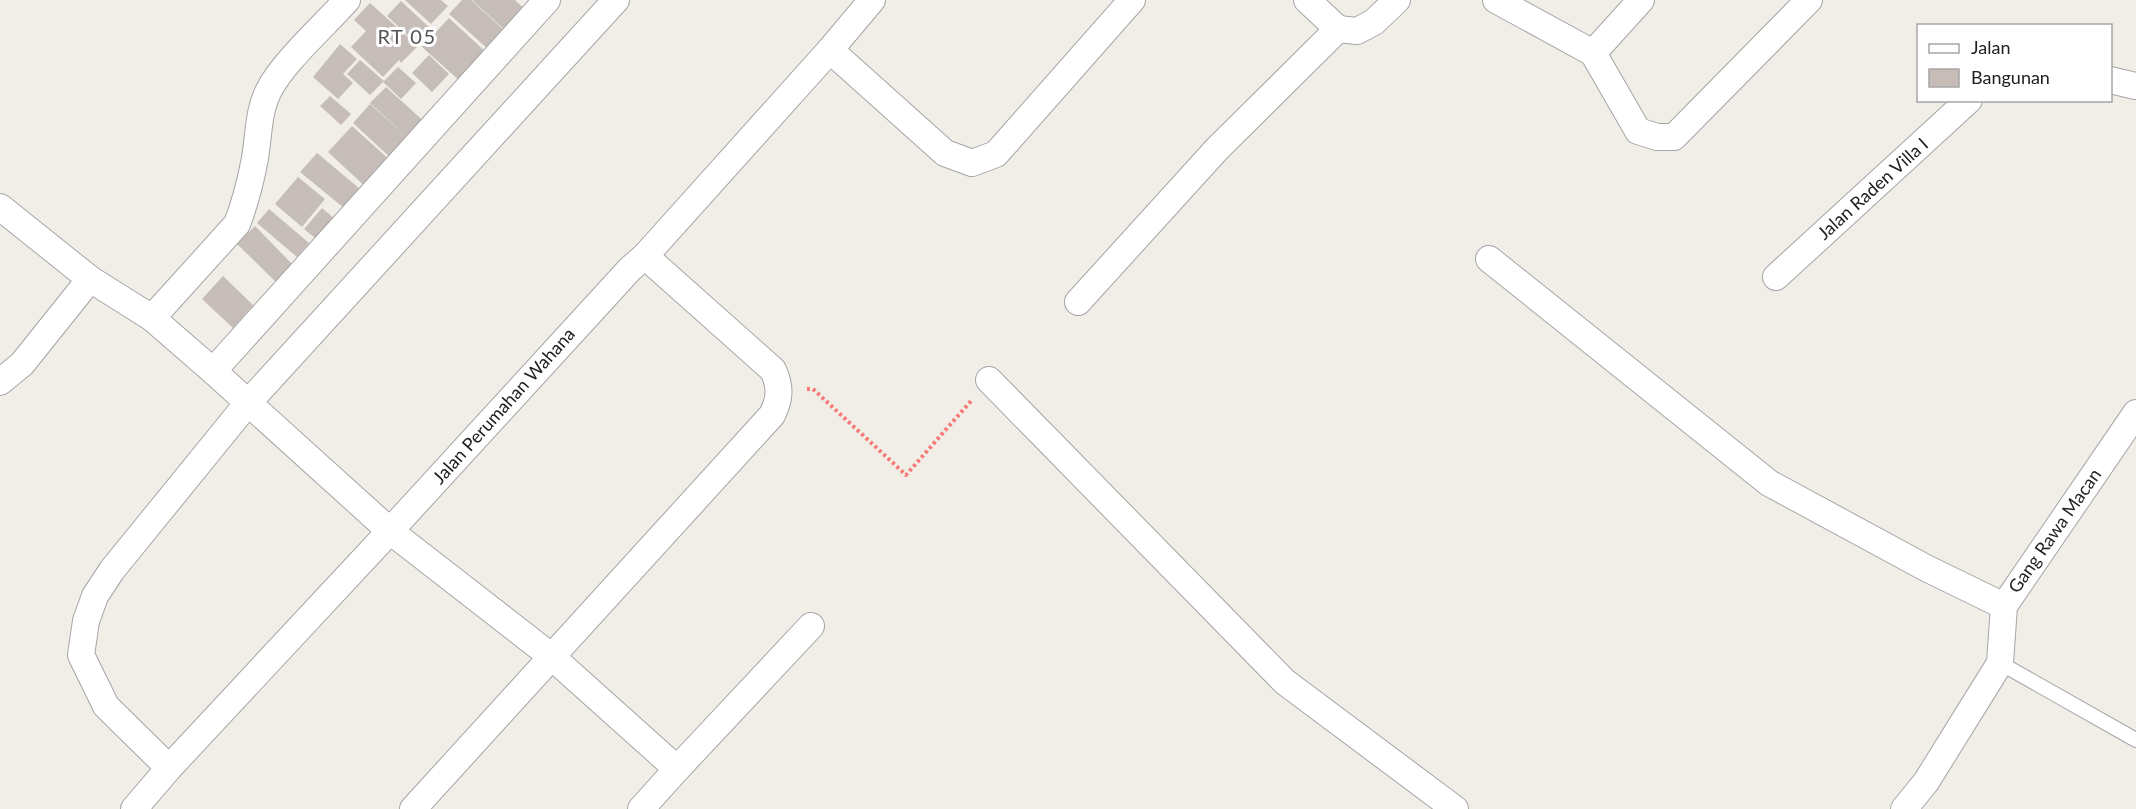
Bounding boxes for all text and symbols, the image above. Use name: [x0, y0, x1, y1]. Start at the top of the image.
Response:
district label: RT 05: [377, 24, 437, 48]
legend: [1917, 24, 2112, 102]
text: Jalan: [1971, 36, 2010, 58]
text: Bangunan: [1971, 66, 2050, 88]
street label: Jalan Raden Villa I: [1812, 133, 1932, 244]
street label: Jalan Perumahan Wahana: [427, 323, 579, 488]
street label: Gang Rawa Macan: [2003, 464, 2105, 597]

